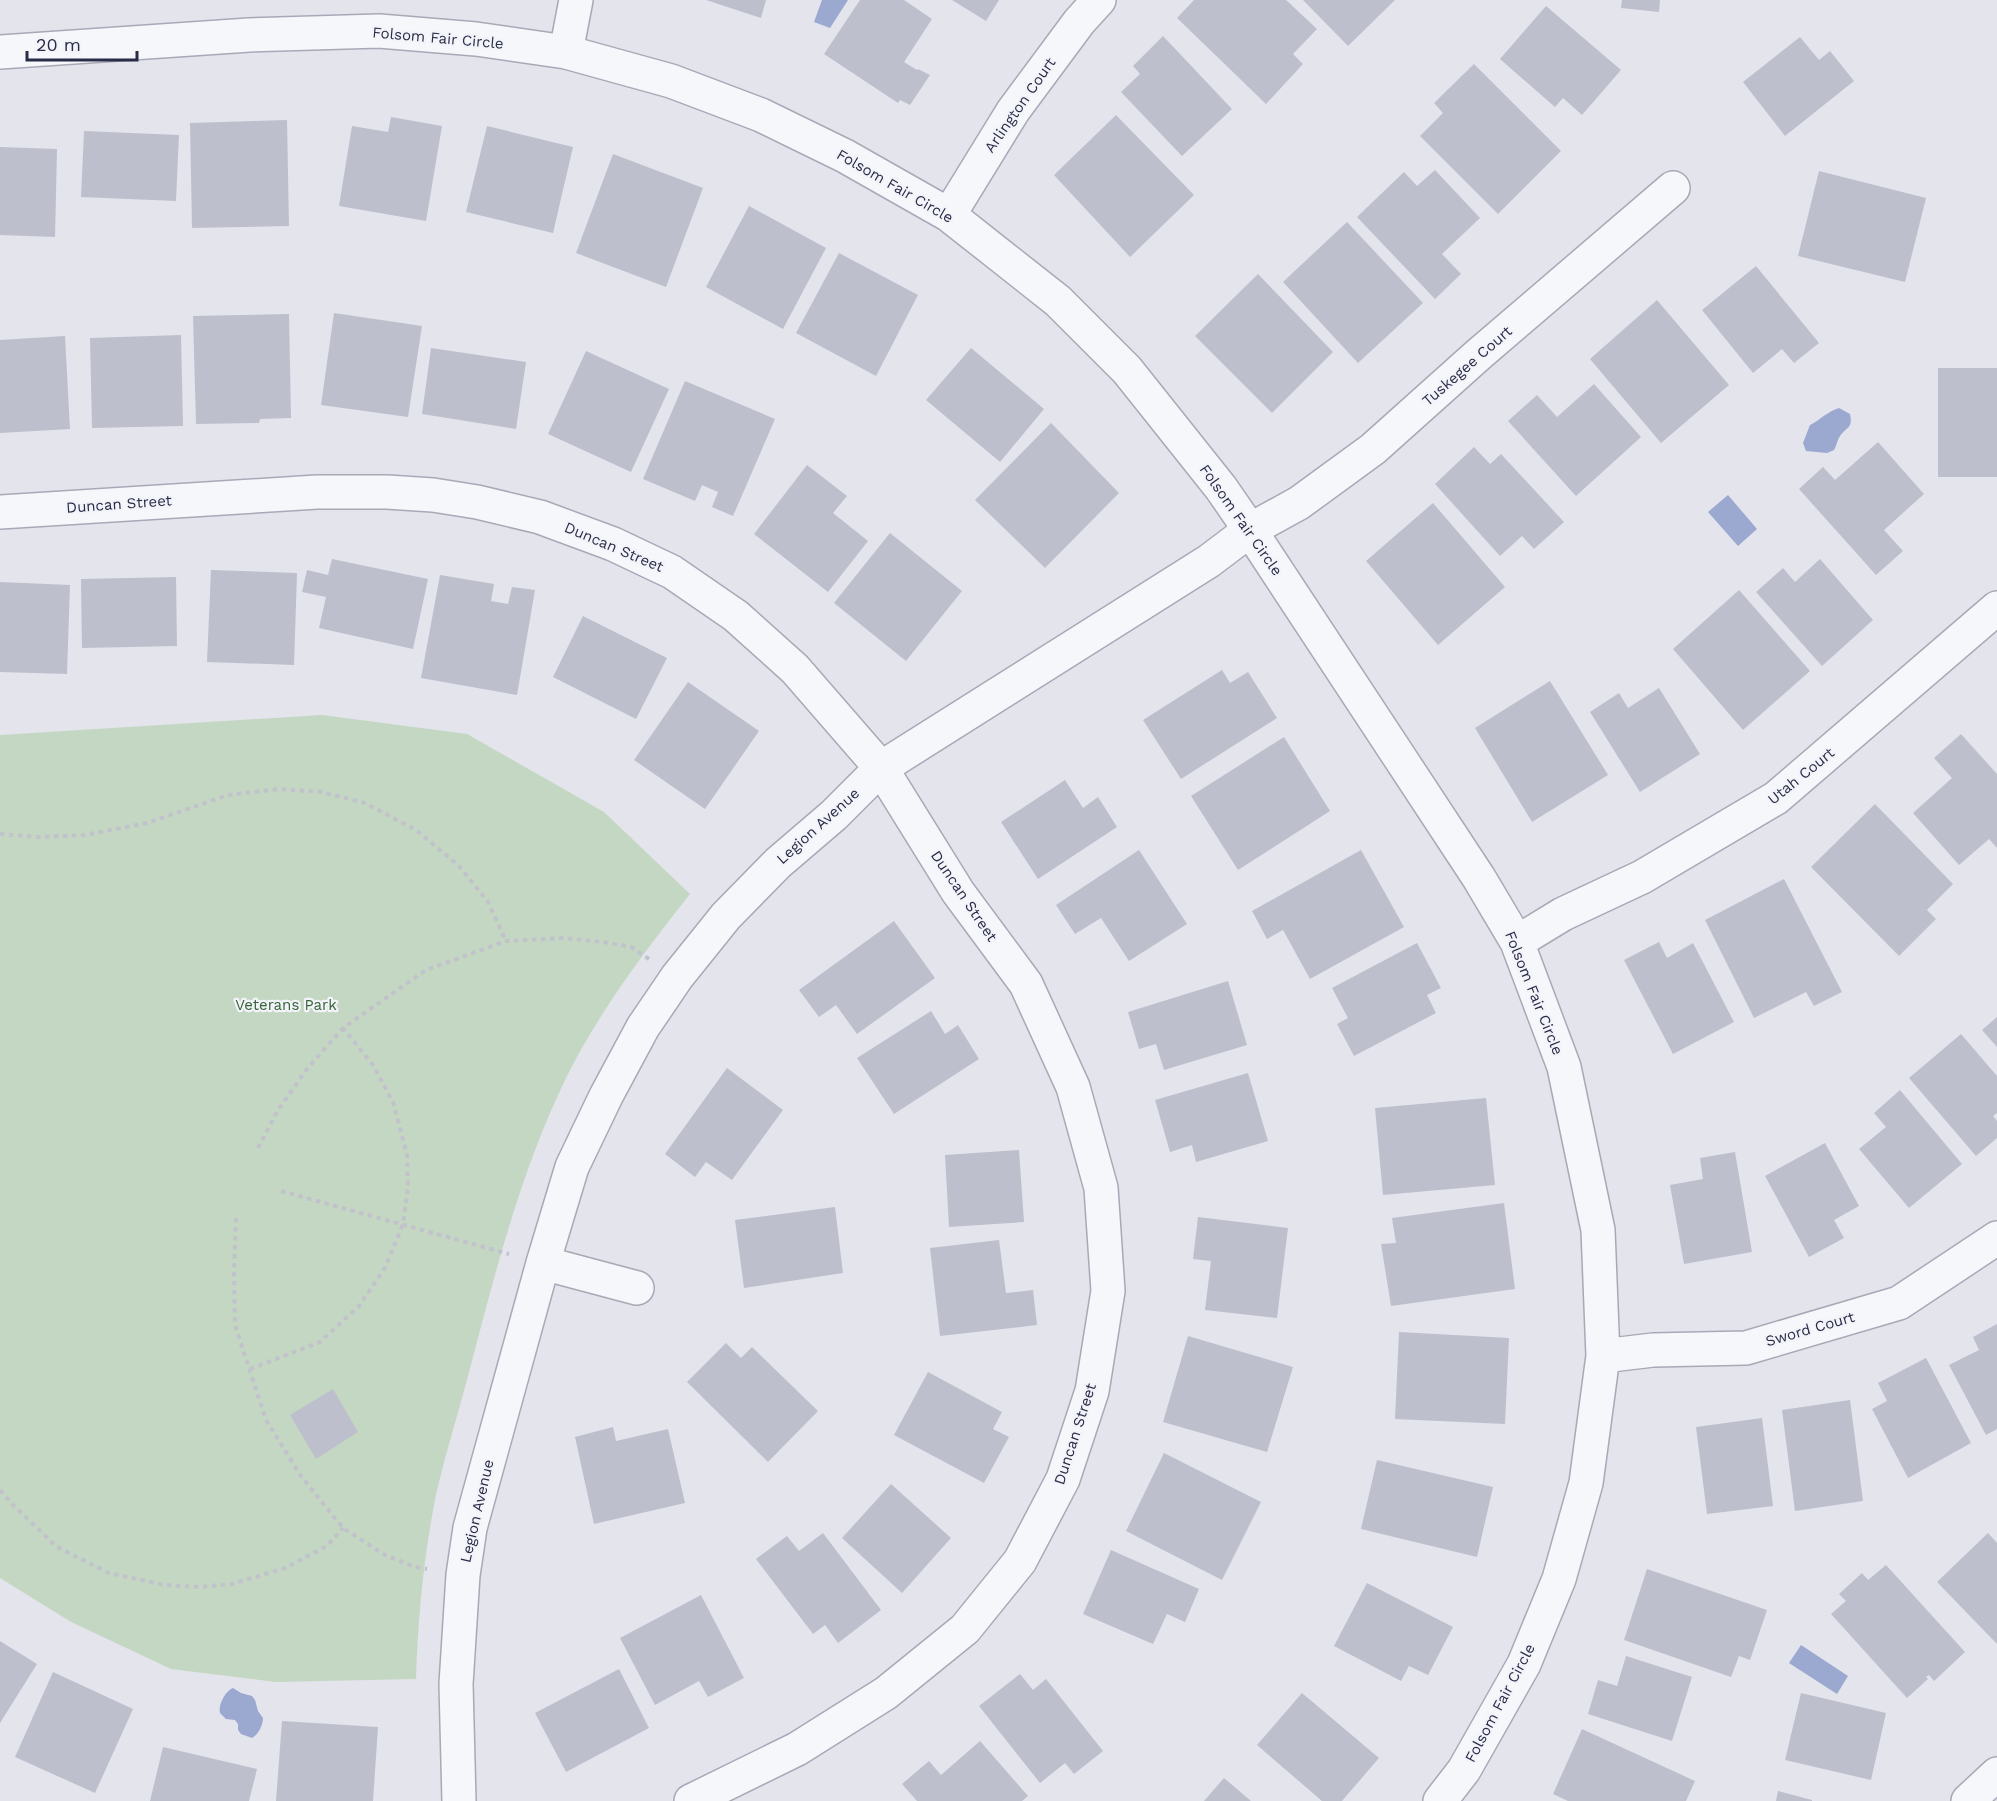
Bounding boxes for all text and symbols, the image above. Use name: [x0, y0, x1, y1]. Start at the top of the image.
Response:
street label: Folsom Fair Circle: [372, 23, 504, 53]
scale bar: [27, 24, 136, 62]
text: 20 m: [36, 34, 81, 55]
street label: Arlington Court: [980, 53, 1060, 156]
street label: Folsom Fair Circle: [833, 145, 957, 227]
street label: Tuskegee Court: [1418, 322, 1516, 410]
street label: Folsom Fair Circle: [1196, 461, 1286, 579]
street label: Duncan Street: [66, 491, 173, 517]
street label: Duncan Street: [562, 518, 667, 576]
street label: Utah Court: [1764, 743, 1838, 808]
street label: Legion Avenue: [773, 784, 863, 868]
street label: Duncan Street: [927, 847, 1001, 945]
street label: Folsom Fair Circle: [1501, 929, 1567, 1057]
park label: Veterans Park: [235, 996, 337, 1014]
street label: Sword Court: [1763, 1307, 1857, 1350]
street label: Duncan Street: [1050, 1380, 1100, 1487]
street label: Legion Avenue: [456, 1458, 498, 1564]
street label: Folsom Fair Circle: [1461, 1641, 1539, 1765]

